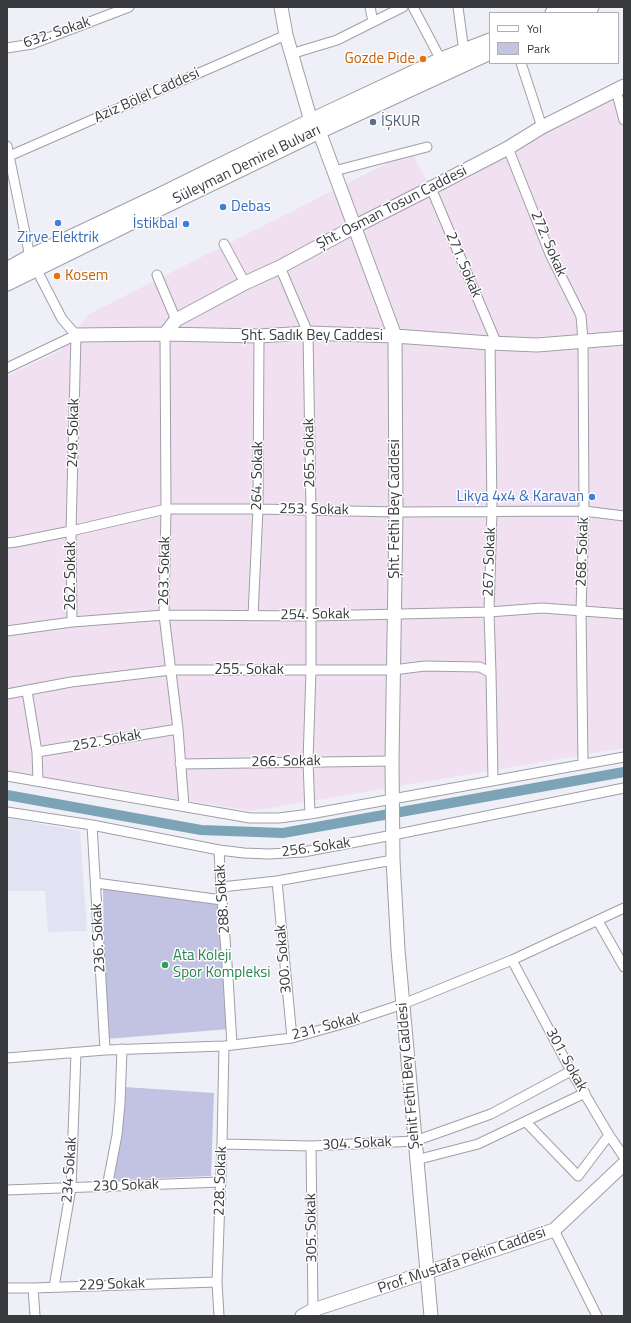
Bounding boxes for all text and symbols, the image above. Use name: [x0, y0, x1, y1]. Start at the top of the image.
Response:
legend: [489, 12, 619, 64]
street label: 632. Sokak: [21, 13, 93, 53]
text: Yol: [527, 19, 542, 38]
text: Park: [527, 39, 550, 58]
place label: Gozde Pide: [345, 50, 415, 68]
marker: Gozde Pide: [418, 54, 428, 64]
street label: Aziz Bölel Caddesi: [91, 65, 203, 127]
place label: İŞKUR: [381, 113, 420, 131]
marker: İŞKUR: [368, 117, 378, 127]
street label: Süleyman Demirel Bulvarı: [170, 121, 324, 209]
street label: Şht. Osman Tosun Caddesi: [314, 162, 470, 254]
place label: Debas: [231, 198, 271, 216]
marker: Debas: [218, 202, 228, 212]
street label: 272. Sokak: [526, 208, 570, 280]
place label: İstikbal: [133, 215, 178, 233]
marker: Zirve Elektrik: [53, 218, 63, 228]
marker: İstikbal: [181, 219, 191, 229]
place label: Zirve Elektrik: [17, 229, 99, 247]
street label: 271. Sokak: [441, 229, 485, 301]
place label: Kosem: [65, 267, 108, 285]
marker: Kosem: [52, 271, 62, 281]
street label: Şht. Sadık Bey Caddesi: [241, 327, 383, 345]
street label: 249. Sokak: [64, 398, 84, 468]
street label: 265. Sokak: [300, 418, 320, 488]
street label: Şht. Fethi Bey Caddesi: [386, 439, 404, 579]
street label: 264. Sokak: [248, 441, 268, 511]
place label: Likya 4x4 & Karavan: [457, 488, 584, 506]
marker: Likya 4x4 & Karavan: [587, 492, 597, 502]
street label: 253. Sokak: [279, 500, 349, 520]
street label: 268. Sokak: [573, 517, 593, 587]
street label: 267. Sokak: [480, 527, 500, 597]
street label: 263. Sokak: [155, 536, 175, 606]
street label: 262. Sokak: [62, 541, 80, 611]
street label: 254. Sokak: [280, 605, 350, 625]
street label: 255. Sokak: [214, 661, 284, 679]
street label: 252. Sokak: [71, 726, 143, 756]
street label: 266. Sokak: [251, 752, 321, 772]
street label: 256. Sokak: [280, 834, 352, 862]
street label: 288. Sokak: [212, 864, 234, 934]
street label: 236. Sokak: [88, 903, 110, 973]
street label: 300. Sokak: [272, 924, 296, 994]
place label: Ata Koleji Spor Kompleksi: [173, 947, 271, 982]
marker: Ata Koleji Spor Kompleksi: [160, 960, 170, 970]
street label: Şehit Fethi Bey Caddesi: [394, 1002, 424, 1150]
street label: 231. Sokak: [290, 1009, 362, 1045]
street label: 301. Sokak: [541, 1025, 591, 1095]
street label: 304. Sokak: [322, 1133, 392, 1155]
street label: 234 Sokak: [59, 1136, 81, 1204]
street label: 228. Sokak: [211, 1146, 231, 1216]
street label: 230 Sokak: [93, 1176, 159, 1196]
street label: 305. Sokak: [302, 1193, 322, 1263]
street label: Prof. Mustafa Pekin Caddesi: [376, 1224, 548, 1298]
street label: 229 Sokak: [79, 1275, 145, 1295]

